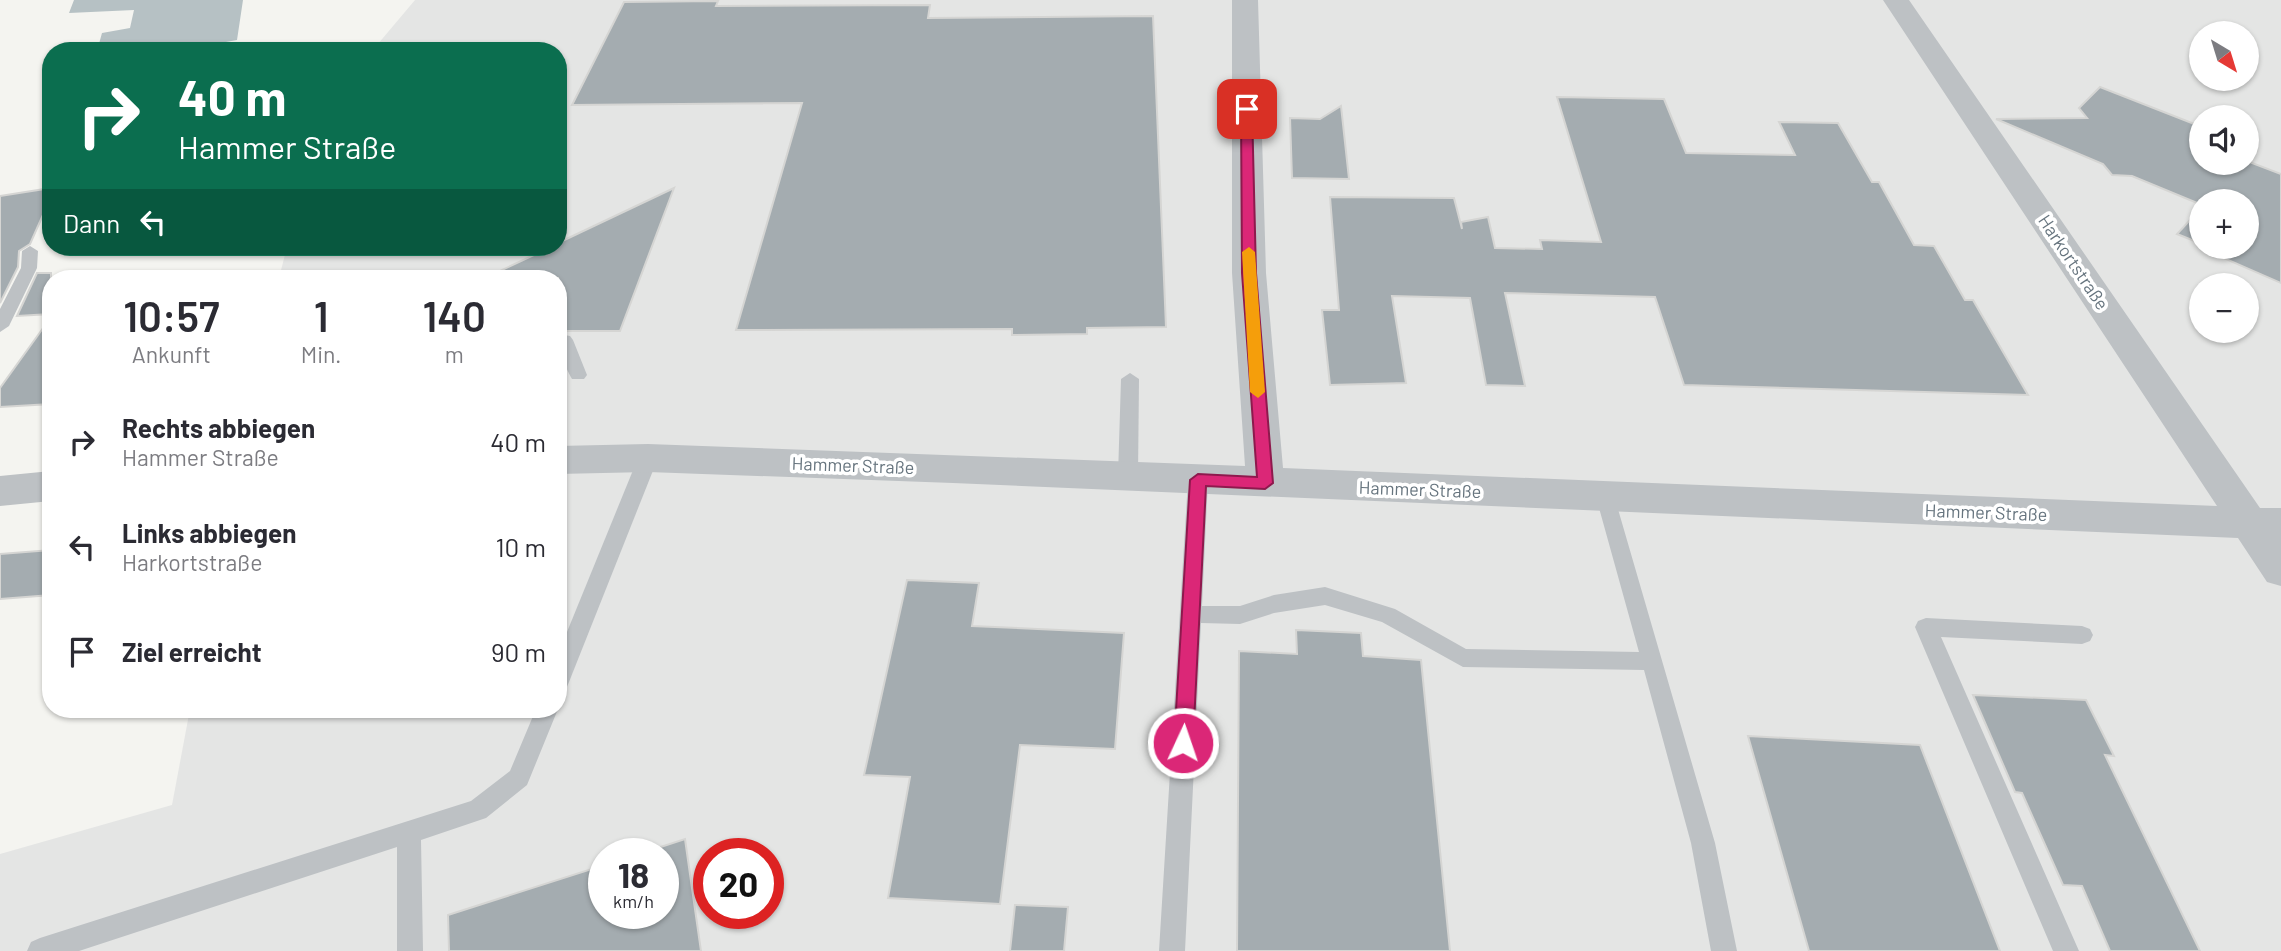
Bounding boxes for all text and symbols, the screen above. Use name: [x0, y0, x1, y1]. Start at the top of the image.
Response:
north arrow: [2189, 21, 2259, 91]
map controls: [2189, 21, 2259, 343]
text: 40 m: [178, 67, 286, 126]
icon: right: [63, 70, 154, 161]
pin: [1217, 79, 1277, 139]
icon: arrive: [1228, 90, 1266, 128]
button: sound: [2189, 105, 2259, 175]
text: Hammer Straße: [178, 127, 396, 165]
button: +: [2189, 189, 2259, 259]
icon: left: [134, 203, 172, 241]
text: Dann: [63, 207, 120, 238]
street label: Harkortstraße: [2034, 210, 2114, 314]
button: −: [2189, 273, 2259, 343]
text: 10:57: [123, 290, 220, 340]
text: 1: [314, 290, 328, 340]
text: 140: [423, 290, 486, 340]
text: Ankunft: [132, 340, 211, 368]
text: Min.: [301, 340, 341, 368]
text: m: [445, 340, 464, 368]
text: Rechts abbiegen: [122, 412, 315, 443]
icon: right: [63, 423, 101, 461]
text: 40 m: [490, 426, 546, 457]
text: Hammer Straße: [122, 443, 279, 471]
street label: Hammer Straße: [791, 452, 915, 478]
street label: Hammer Straße: [1358, 476, 1482, 502]
street label: Hammer Straße: [1924, 499, 2048, 525]
text: Links abbiegen: [122, 517, 296, 548]
icon: left: [63, 528, 101, 566]
text: 10 m: [496, 531, 546, 562]
text: Harkortstraße: [122, 548, 262, 576]
icon: arrive: [63, 633, 101, 671]
text: Ziel erreicht: [122, 636, 262, 667]
text: 90 m: [491, 636, 546, 667]
position arrow: [1146, 706, 1220, 780]
speed limit sign: 20: [693, 838, 784, 929]
text: 18: [618, 853, 649, 895]
text: km/h: [613, 890, 654, 912]

